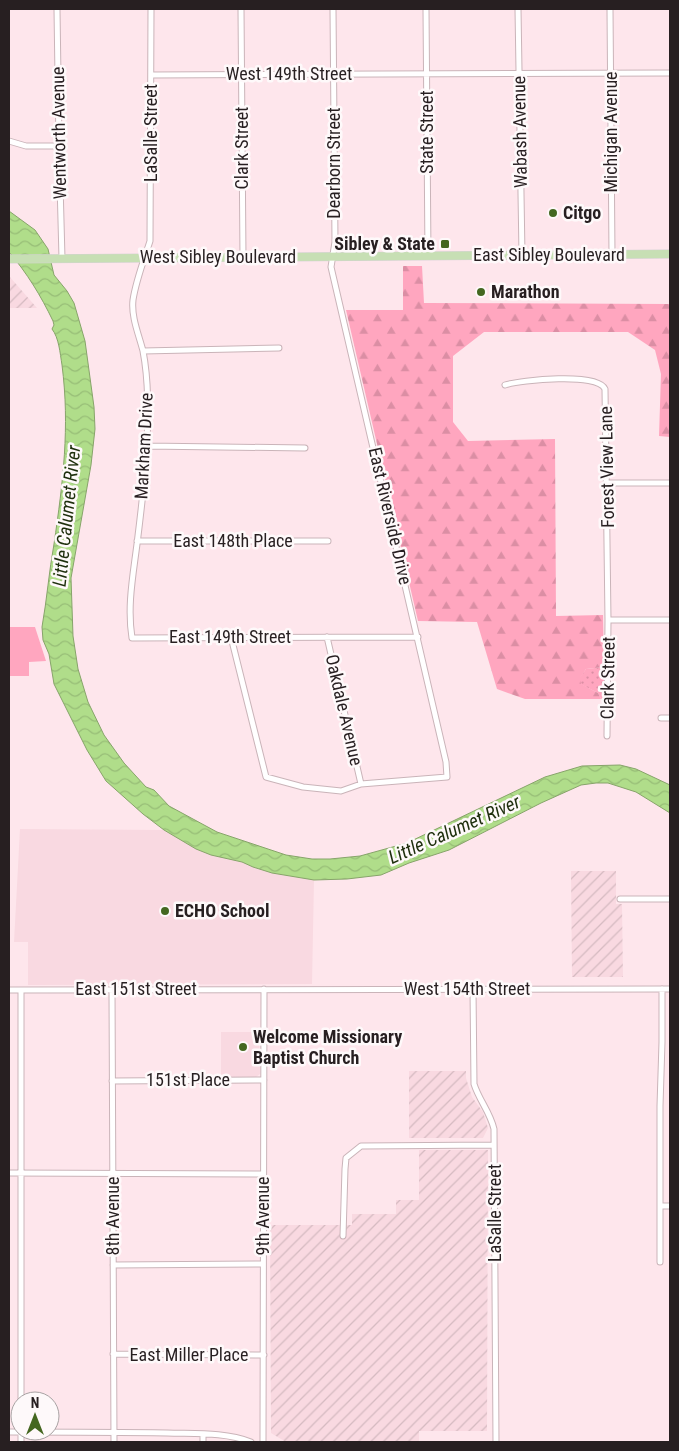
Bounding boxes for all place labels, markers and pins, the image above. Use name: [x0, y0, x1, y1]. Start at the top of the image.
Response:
place label: Citgo: [563, 202, 601, 223]
marker: Citgo: [547, 207, 559, 219]
place label: Sibley & State: [334, 233, 435, 254]
marker: Sibley & State: [439, 238, 451, 250]
place label: Marathon: [491, 281, 560, 302]
marker: Marathon: [475, 286, 487, 298]
place label: ECHO School: [175, 900, 269, 921]
marker: ECHO School: [159, 905, 171, 917]
place label: Welcome Missionary Baptist Church: [253, 1026, 402, 1068]
marker: Welcome Missionary Baptist Church: [237, 1041, 249, 1053]

